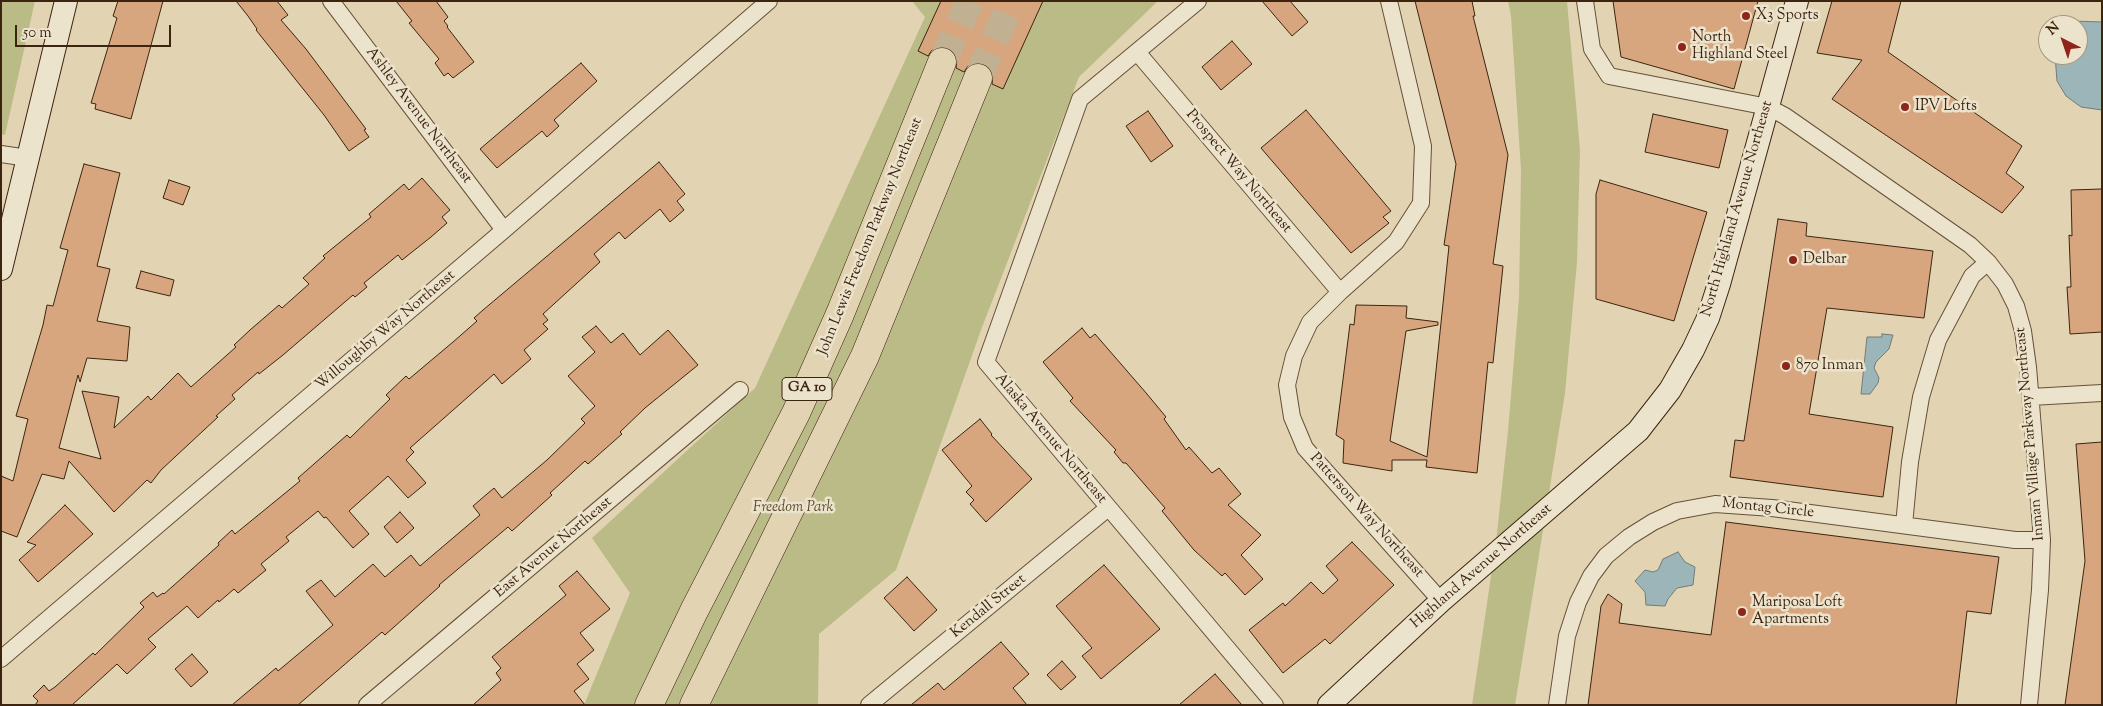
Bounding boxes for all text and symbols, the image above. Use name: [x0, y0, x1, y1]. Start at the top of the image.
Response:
place label: X3 Sports: [1756, 7, 1819, 25]
marker: X3 Sports: [1740, 10, 1752, 22]
scale bar: [18, 15, 174, 47]
north arrow: [2038, 15, 2088, 65]
text: N: [2043, 18, 2065, 41]
text: 50 m: [23, 23, 52, 44]
place label: North Highland Steel: [1692, 29, 1788, 64]
marker: North Highland Steel: [1676, 41, 1688, 53]
street label: Ashley Avenue Northeast: [361, 44, 475, 188]
place label: IPV Lofts: [1915, 98, 1977, 116]
street label: North Highland Avenue Northeast: [1698, 99, 1778, 319]
marker: IPV Lofts: [1899, 101, 1911, 113]
street label: Prospect Way Northeast: [1181, 107, 1295, 237]
street label: John Lewis Freedom Parkway Northeast: [815, 115, 927, 359]
place label: Delbar: [1803, 251, 1847, 269]
marker: Delbar: [1787, 254, 1799, 266]
street label: Willoughby Way Northeast: [312, 267, 460, 395]
street label: Inman Village Parkway Northeast: [2013, 326, 2049, 542]
place label: 870 Inman: [1796, 357, 1864, 375]
marker: 870 Inman: [1780, 360, 1792, 372]
street label: Alaska Avenue Northeast: [990, 370, 1110, 508]
road number: GA 10: [782, 378, 832, 400]
street label: Patterson Way Northeast: [1305, 450, 1427, 582]
street label: East Avenue Northeast: [492, 494, 616, 602]
street label: Montag Circle: [1721, 495, 1815, 523]
park label: Freedom Park: [753, 499, 833, 517]
street label: Highland Avenue Northeast: [1408, 501, 1556, 633]
street label: Kendall Street: [948, 571, 1030, 643]
place label: Mariposa Loft Apartments: [1752, 594, 1842, 629]
marker: Mariposa Loft Apartments: [1736, 606, 1748, 618]

